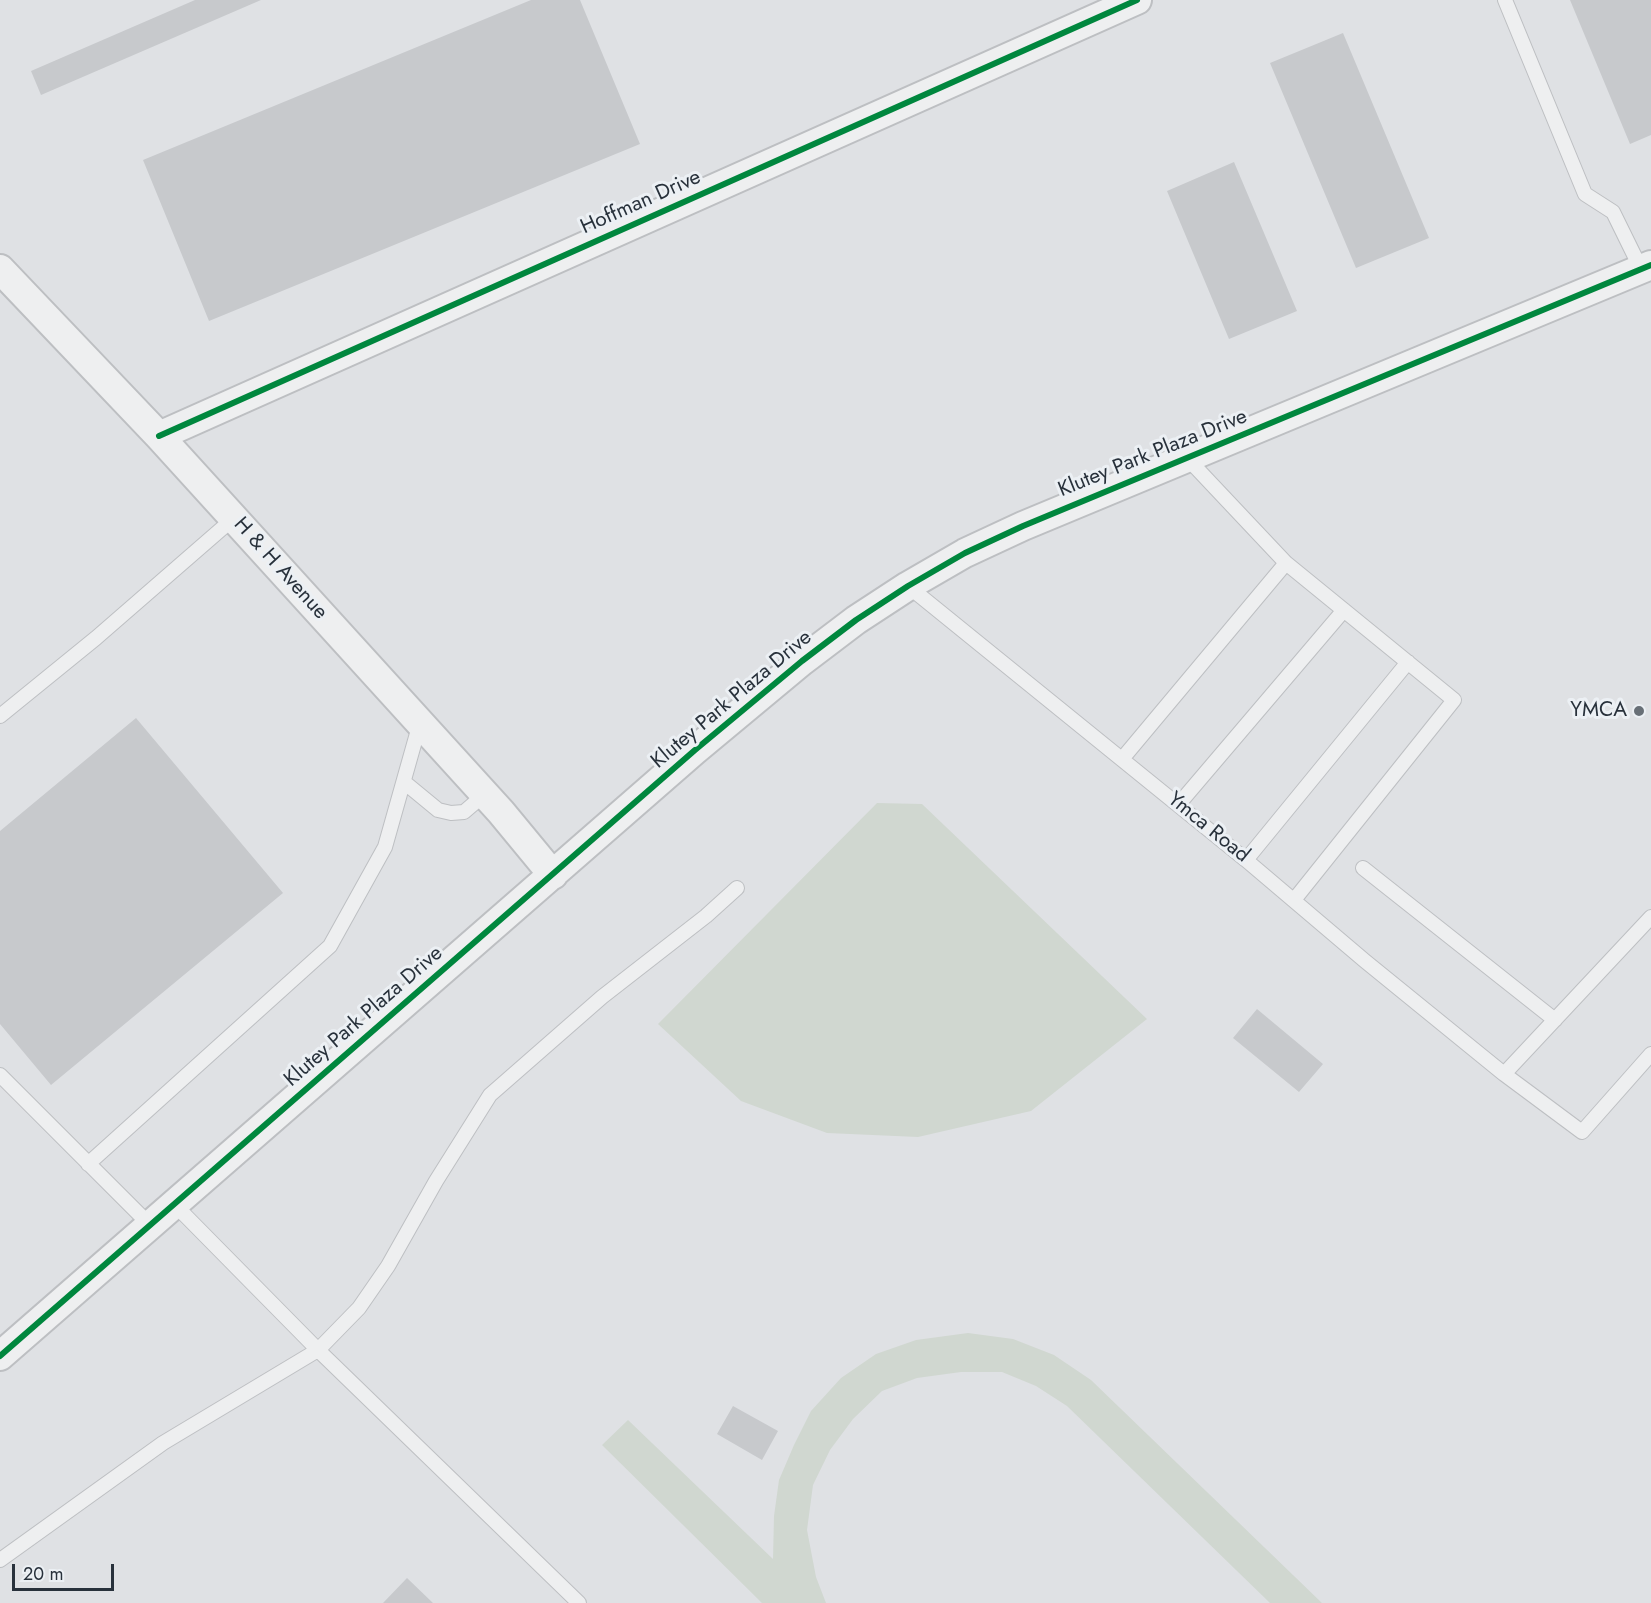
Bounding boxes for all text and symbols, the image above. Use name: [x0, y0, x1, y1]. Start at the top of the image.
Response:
street label: Hoffman Drive: [577, 165, 705, 241]
street label: Klutey Park Plaza Drive: [1055, 405, 1251, 503]
street label: H & H Avenue: [228, 513, 332, 625]
street label: Klutey Park Plaza Drive: [647, 626, 817, 774]
place label: YMCA: [1570, 698, 1627, 724]
marker: YMCA: [1632, 704, 1646, 718]
street label: Ymca Road: [1162, 787, 1254, 869]
street label: Klutey Park Plaza Drive: [280, 941, 448, 1093]
scale bar: [15, 1552, 117, 1590]
text: 20 m: [23, 1561, 63, 1587]

